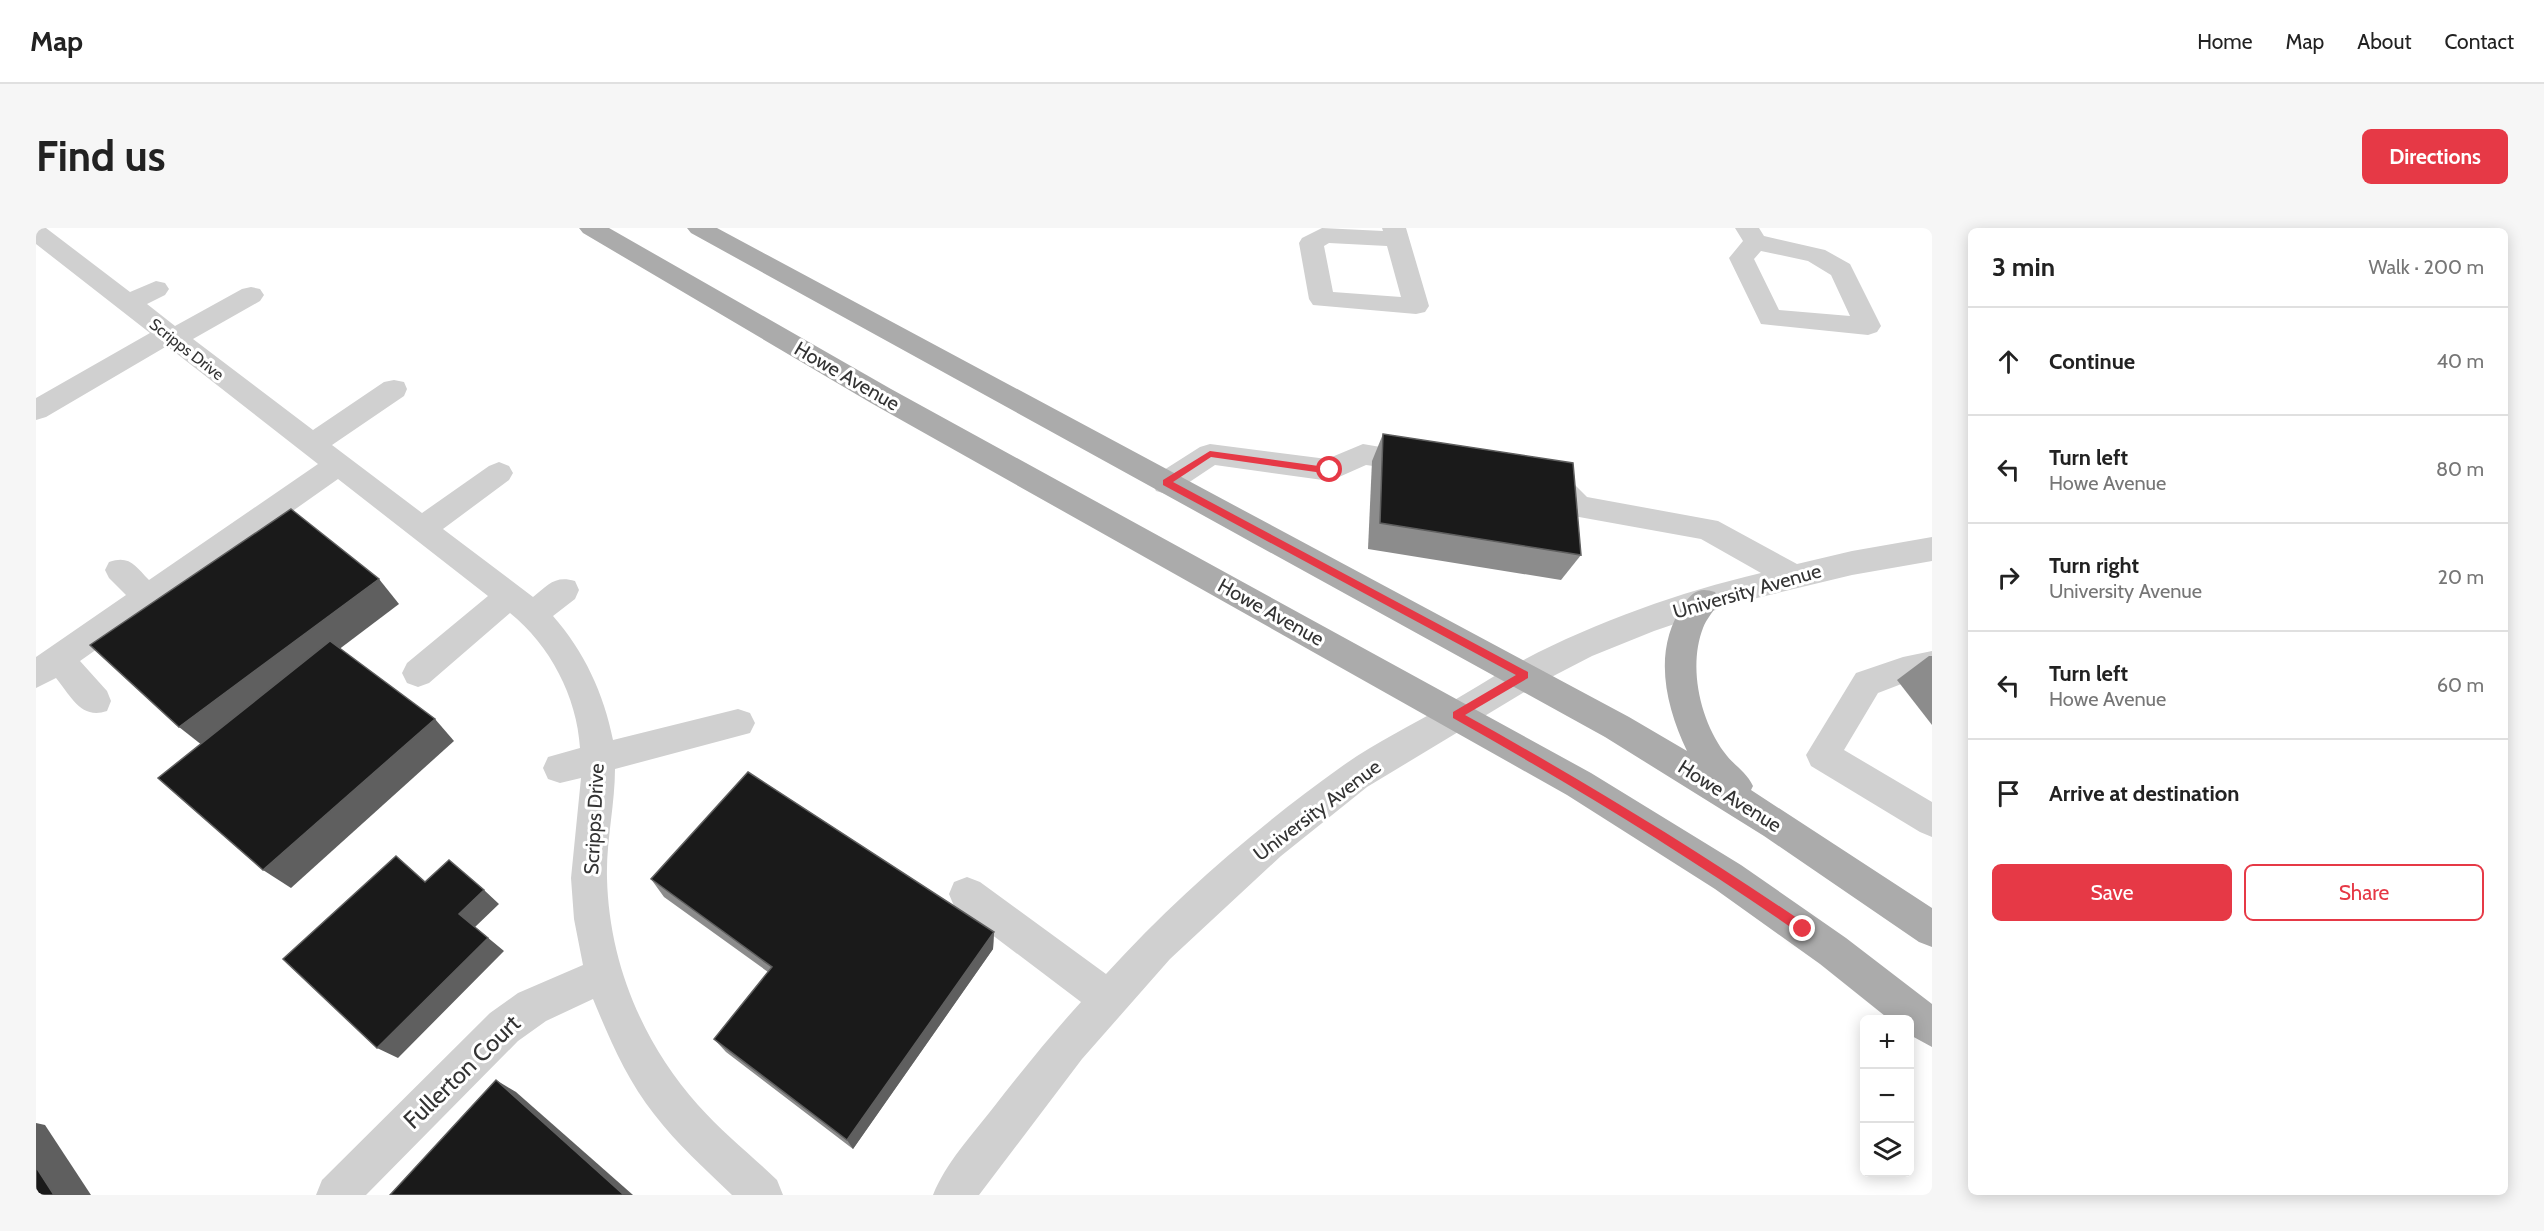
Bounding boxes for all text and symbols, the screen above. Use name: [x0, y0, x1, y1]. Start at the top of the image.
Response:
text: Map: [30, 24, 83, 58]
text: Home: [2197, 29, 2253, 54]
text: Map: [2286, 29, 2324, 54]
text: About: [2357, 29, 2411, 54]
text: Contact: [2444, 29, 2514, 54]
button: Directions: [2362, 129, 2508, 184]
text: Find us: [36, 130, 165, 182]
text: 3 min: [1992, 251, 2055, 283]
text: Walk · 200 m: [2368, 255, 2484, 279]
street label: Scripps Drive: [146, 315, 228, 384]
street label: Howe Avenue: [790, 336, 904, 416]
icon: ahead: [1992, 345, 2025, 378]
text: Continue: [2049, 348, 2135, 375]
text: 40 m: [2436, 349, 2484, 373]
text: Turn left: [2049, 444, 2128, 471]
icon: left: [1992, 453, 2025, 486]
route start: [1316, 456, 1342, 482]
text: 80 m: [2436, 457, 2484, 481]
text: Howe Avenue: [2049, 471, 2166, 495]
text: Turn right: [2049, 552, 2139, 579]
street label: University Avenue: [1670, 558, 1824, 624]
icon: right: [1992, 561, 2025, 594]
text: 20 m: [2438, 565, 2484, 589]
street label: Howe Avenue: [1214, 573, 1328, 651]
text: University Avenue: [2049, 579, 2202, 603]
text: Turn left: [2049, 660, 2128, 687]
icon: left: [1992, 669, 2025, 702]
text: 60 m: [2437, 673, 2484, 697]
text: Howe Avenue: [2049, 687, 2166, 711]
street label: University Avenue: [1249, 754, 1385, 866]
street label: Howe Avenue: [1674, 755, 1786, 837]
street label: Scripps Drive: [579, 763, 609, 875]
icon: arrive: [1992, 777, 2025, 810]
text: Arrive at destination: [2049, 780, 2239, 807]
button: Save: [1992, 864, 2232, 921]
button: Share: [2244, 864, 2484, 921]
route end: [1789, 915, 1815, 941]
street label: Fullerton Court: [397, 1009, 526, 1135]
map controls: [1860, 1015, 1914, 1177]
button: +: [1860, 1015, 1914, 1069]
button: −: [1860, 1069, 1914, 1123]
button: layers: [1860, 1123, 1914, 1177]

